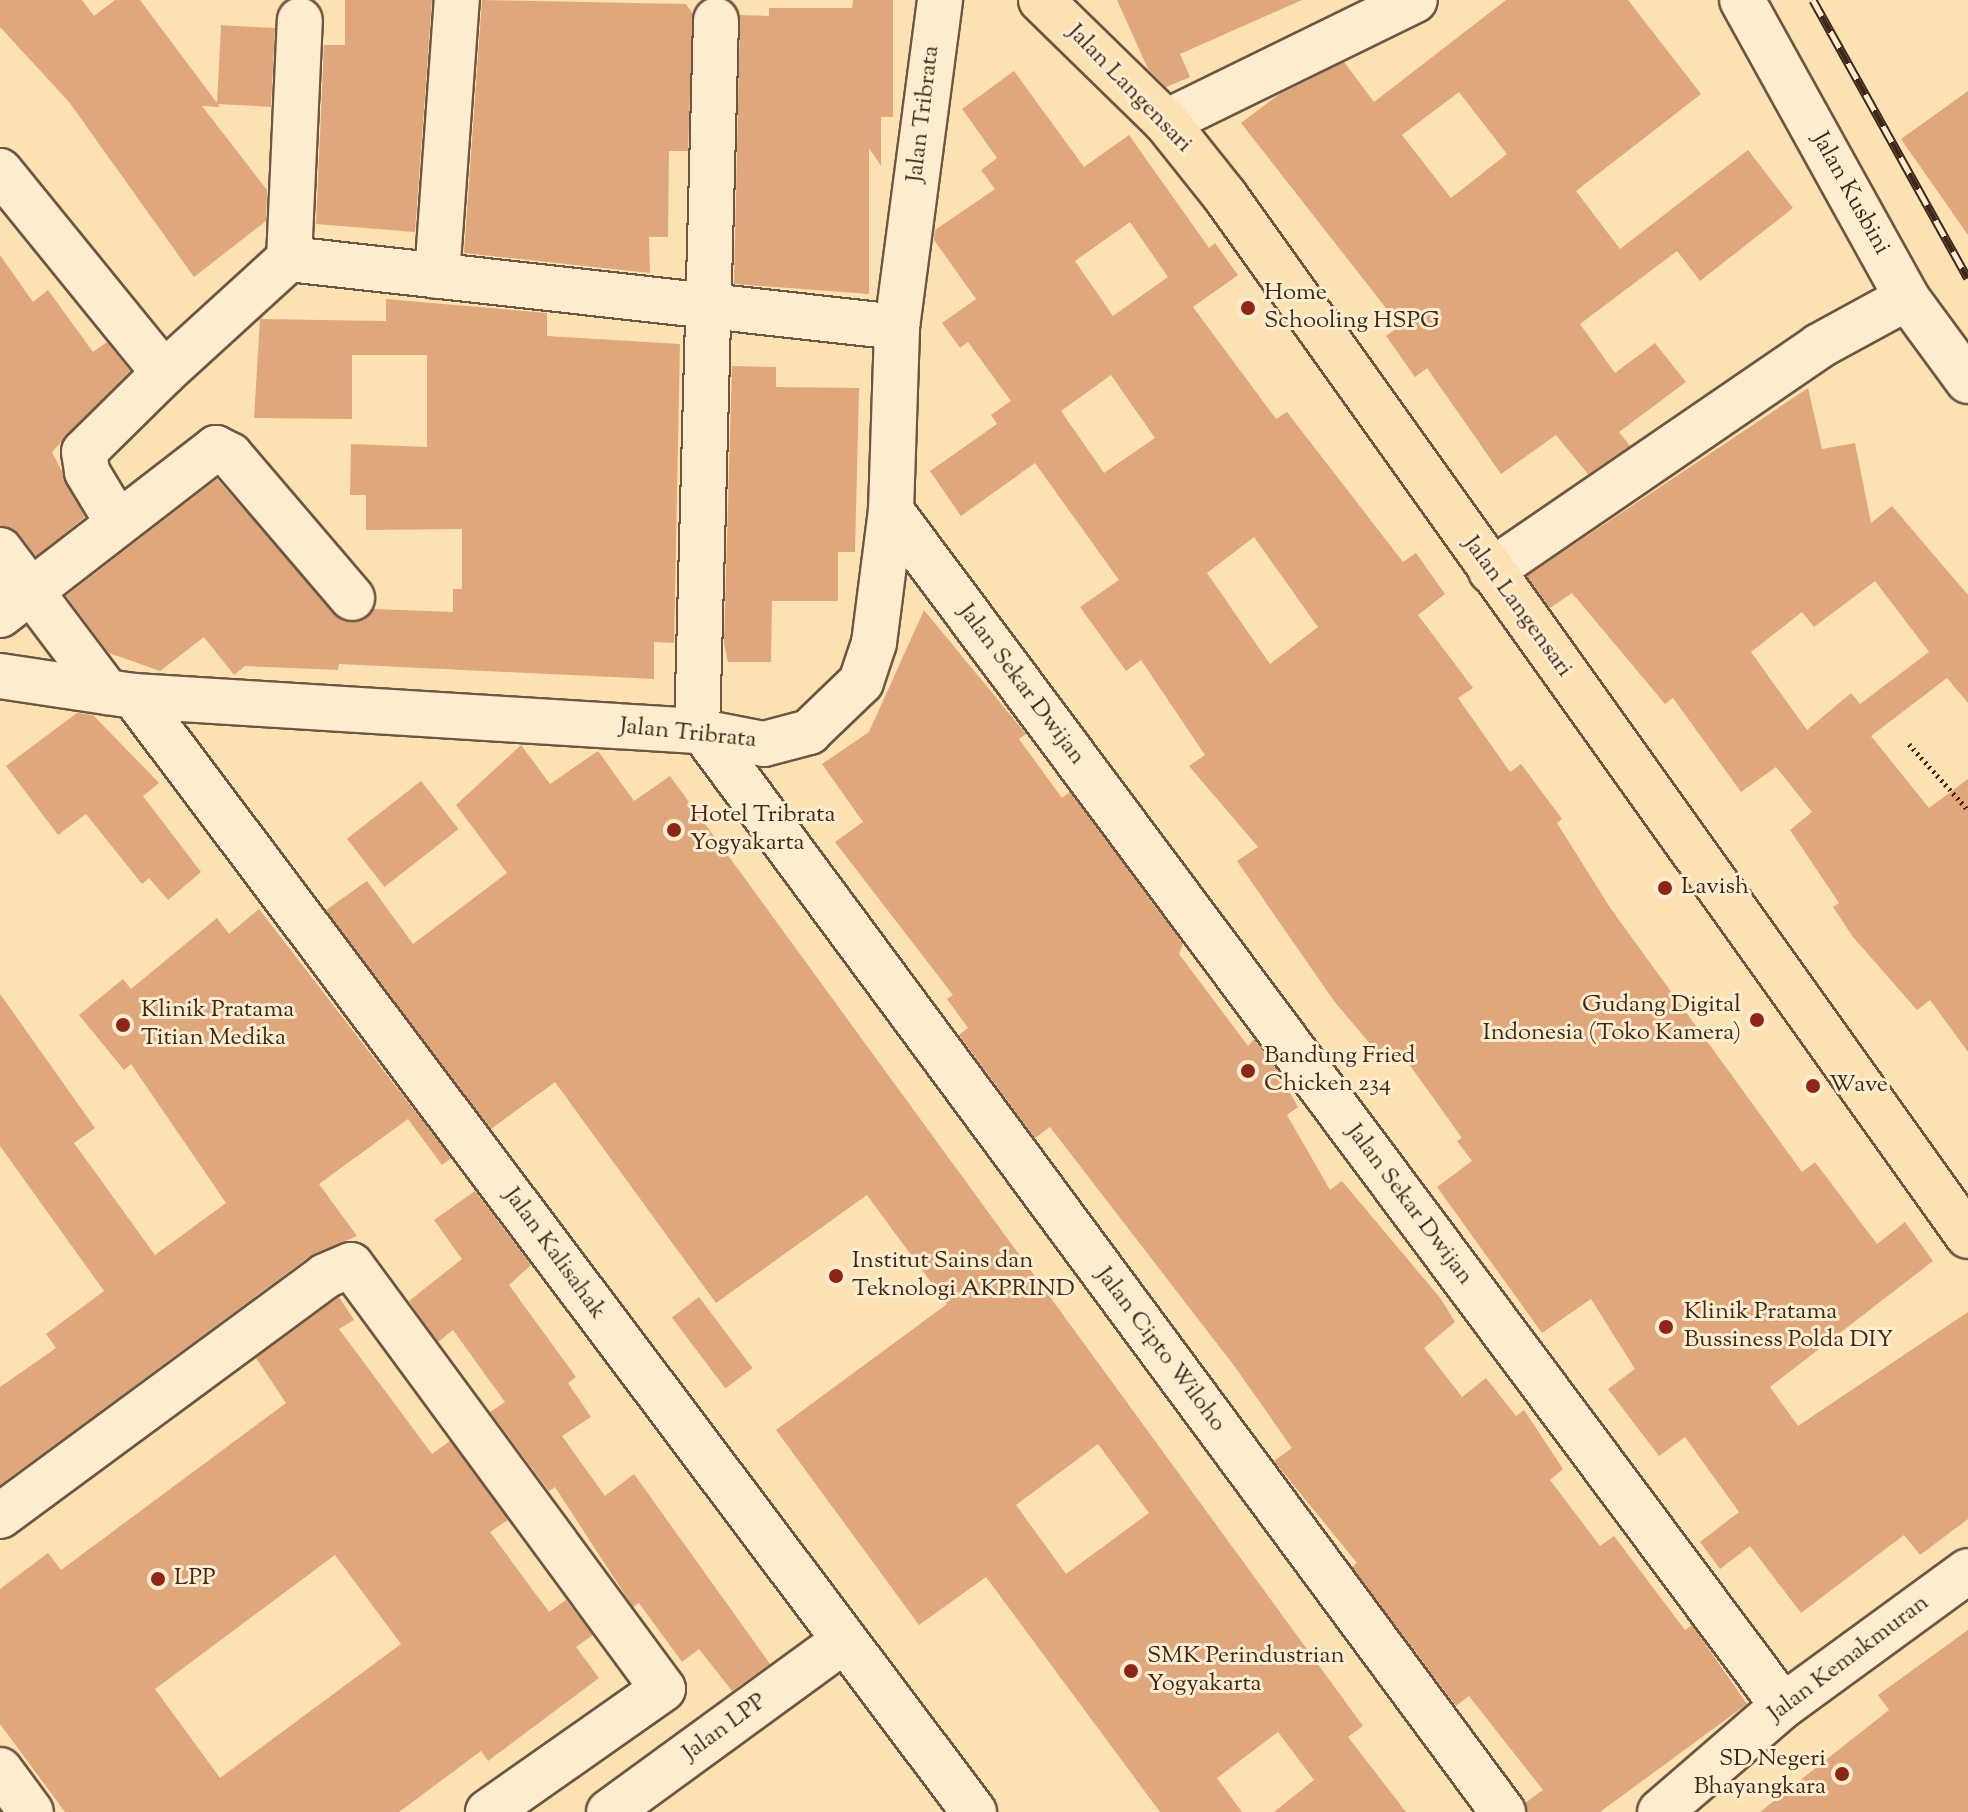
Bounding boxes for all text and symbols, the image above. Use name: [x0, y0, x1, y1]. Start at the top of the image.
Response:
street label: Jalan Langensari: [1060, 19, 1198, 159]
street label: Jalan Tribrata: [901, 44, 947, 184]
street label: Jalan Kusbini: [1805, 128, 1895, 260]
place label: Home Schooling HSPG: [1264, 280, 1440, 336]
marker: Home Schooling HSPG: [1239, 299, 1257, 317]
street label: Jalan Langensari: [1456, 531, 1578, 683]
street label: Jalan Sekar Dwijan: [951, 599, 1091, 771]
street label: Jalan Tribrata: [618, 712, 758, 756]
place label: Hotel Tribrata Yogyakarta: [690, 802, 836, 858]
marker: Hotel Tribrata Yogyakarta: [665, 821, 683, 839]
place label: Lavish: [1681, 874, 1749, 902]
marker: Lavish: [1656, 879, 1674, 897]
place label: Gudang Digital Indonesia (Toko Kamera): [1483, 992, 1741, 1048]
place label: Klinik Pratama Titian Medika: [141, 997, 294, 1053]
marker: Gudang Digital Indonesia (Toko Kamera): [1748, 1011, 1766, 1029]
marker: Klinik Pratama Titian Medika: [112, 1014, 134, 1036]
place label: Bandung Fried Chicken 234: [1264, 1043, 1415, 1099]
marker: Bandung Fried Chicken 234: [1239, 1062, 1257, 1080]
place label: Wave: [1829, 1072, 1888, 1100]
marker: Wave: [1804, 1077, 1822, 1095]
street label: Jalan Sekar Dwijan: [1339, 1119, 1479, 1291]
street label: Jalan Kalisahak: [497, 1183, 611, 1325]
place label: Institut Sains dan Teknologi AKPRIND: [852, 1248, 1075, 1304]
street label: Jalan Cipto Wiloho: [1089, 1262, 1231, 1438]
marker: Institut Sains dan Teknologi AKPRIND: [827, 1267, 845, 1285]
place label: Klinik Pratama Bussiness Polda DIY: [1684, 1299, 1893, 1355]
marker: Klinik Pratama Bussiness Polda DIY: [1655, 1316, 1677, 1338]
place label: LPP: [174, 1565, 216, 1593]
marker: LPP: [149, 1570, 167, 1588]
street label: Jalan Kemakmuran: [1763, 1589, 1935, 1729]
place label: SMK Perindustrian Yogyakarta: [1147, 1643, 1345, 1699]
marker: SMK Perindustrian Yogyakarta: [1122, 1662, 1140, 1680]
street label: Jalan LPP: [677, 1688, 773, 1768]
place label: SD Negeri Bhayangkara: [1694, 1746, 1826, 1802]
marker: SD Negeri Bhayangkara: [1833, 1765, 1851, 1783]

